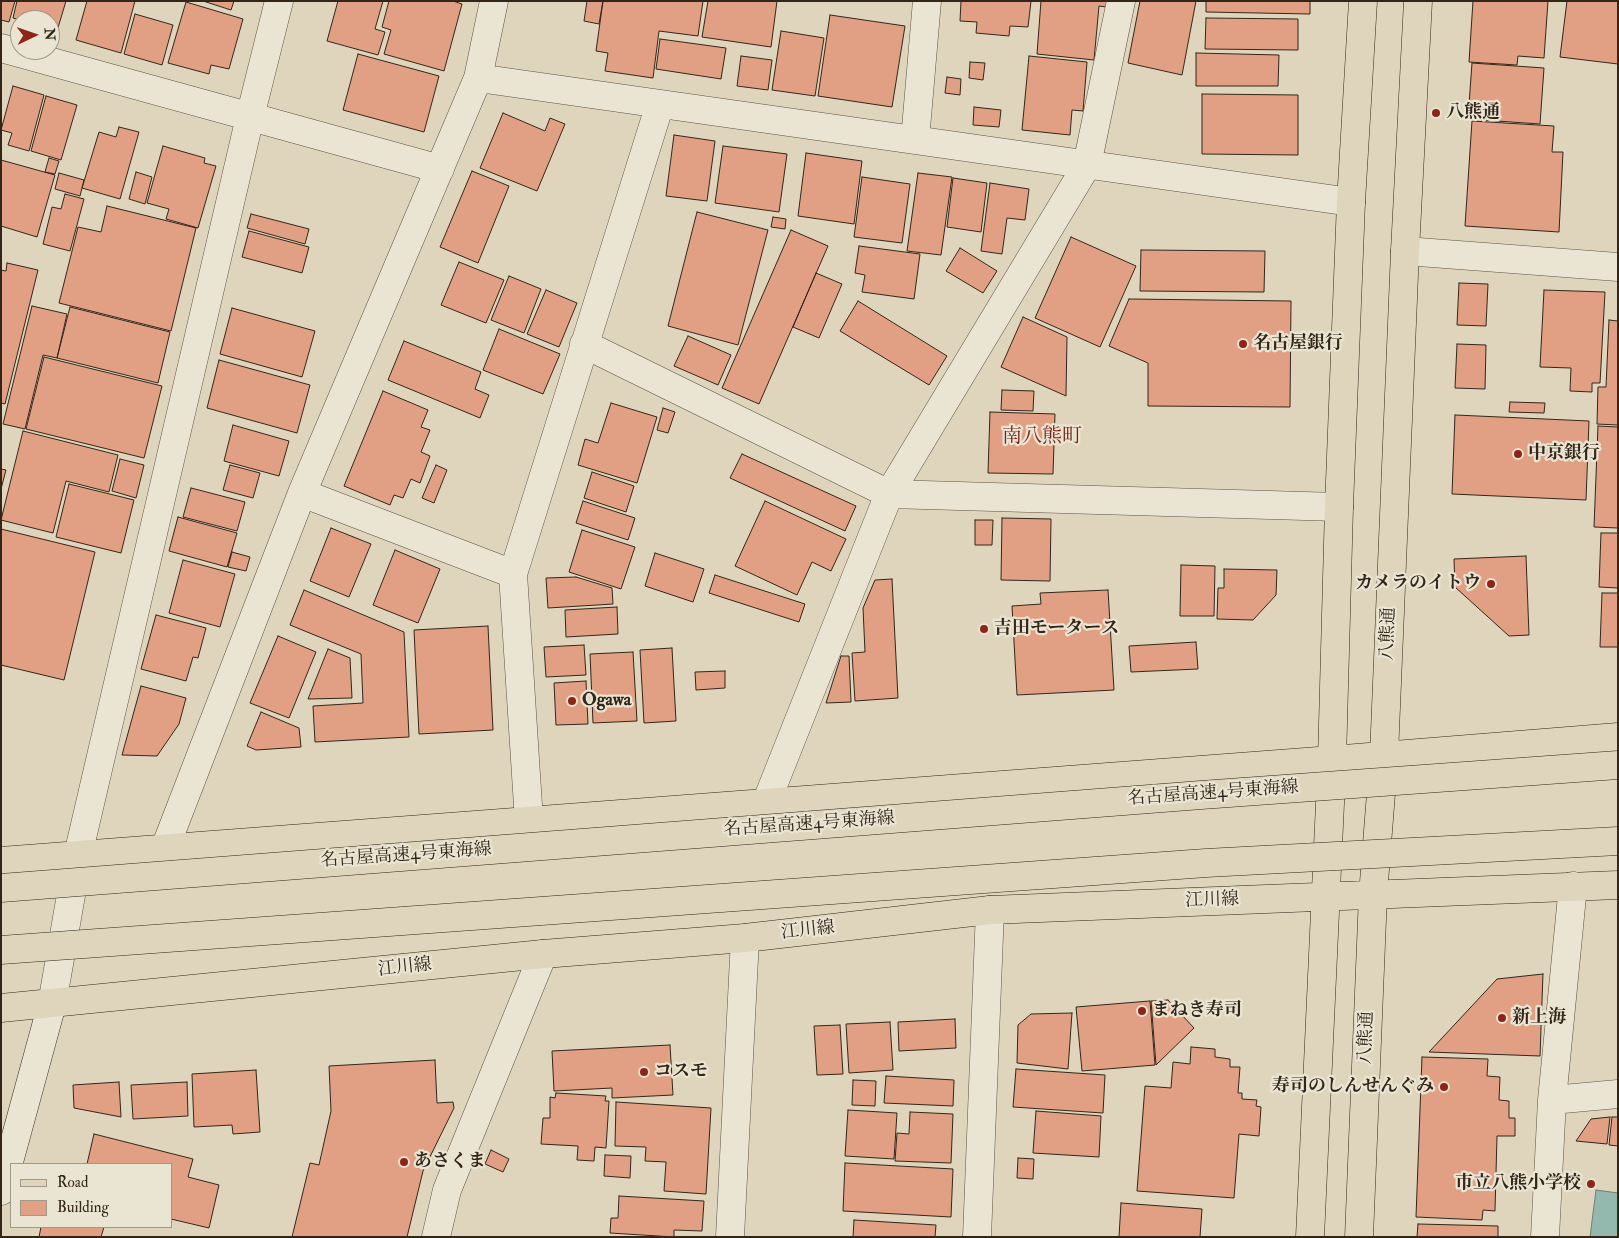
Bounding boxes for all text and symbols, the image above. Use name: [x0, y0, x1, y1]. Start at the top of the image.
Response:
north arrow: [10, 10, 60, 60]
text: N: [41, 28, 58, 41]
place label: 八熊通: [1446, 102, 1500, 124]
marker: 八熊通: [1430, 107, 1442, 119]
place label: 名古屋銀行: [1253, 333, 1343, 355]
marker: 名古屋銀行: [1237, 338, 1249, 350]
district label: 南八熊町: [1002, 426, 1082, 450]
place label: 中京銀行: [1528, 443, 1600, 465]
marker: 中京銀行: [1512, 448, 1524, 460]
place label: カメラのイトウ: [1355, 573, 1481, 595]
marker: カメラのイトウ: [1485, 578, 1497, 590]
street label: 八熊通: [1377, 607, 1401, 661]
place label: 吉田モータース: [994, 618, 1119, 640]
marker: 吉田モータース: [978, 623, 990, 635]
place label: Ogawa: [582, 690, 631, 712]
marker: Ogawa: [566, 695, 578, 707]
street label: 名古屋高速4号東海線: [1127, 777, 1299, 811]
street label: 名古屋高速4号東海線: [723, 808, 895, 842]
street label: 名古屋高速4号東海線: [320, 839, 492, 873]
street label: 江川線: [1185, 889, 1239, 913]
street label: 江川線: [780, 917, 836, 945]
street label: 江川線: [377, 954, 433, 982]
place label: まねき寿司: [1152, 1000, 1242, 1022]
marker: まねき寿司: [1136, 1005, 1148, 1017]
place label: 新上海: [1512, 1007, 1566, 1029]
street label: 八熊通: [1355, 1011, 1379, 1065]
marker: 新上海: [1496, 1012, 1508, 1024]
place label: コスモ: [654, 1061, 708, 1083]
marker: コスモ: [638, 1066, 650, 1078]
place label: 寿司のしんせんぐみ: [1272, 1076, 1434, 1098]
marker: 寿司のしんせんぐみ: [1438, 1081, 1450, 1093]
place label: あさくま: [414, 1151, 486, 1173]
marker: あさくま: [398, 1156, 410, 1168]
legend: [10, 1163, 172, 1228]
text: Road: [57, 1173, 88, 1192]
place label: 市立八熊小学校: [1455, 1173, 1581, 1195]
marker: 市立八熊小学校: [1585, 1178, 1597, 1190]
text: Building: [57, 1198, 109, 1217]

